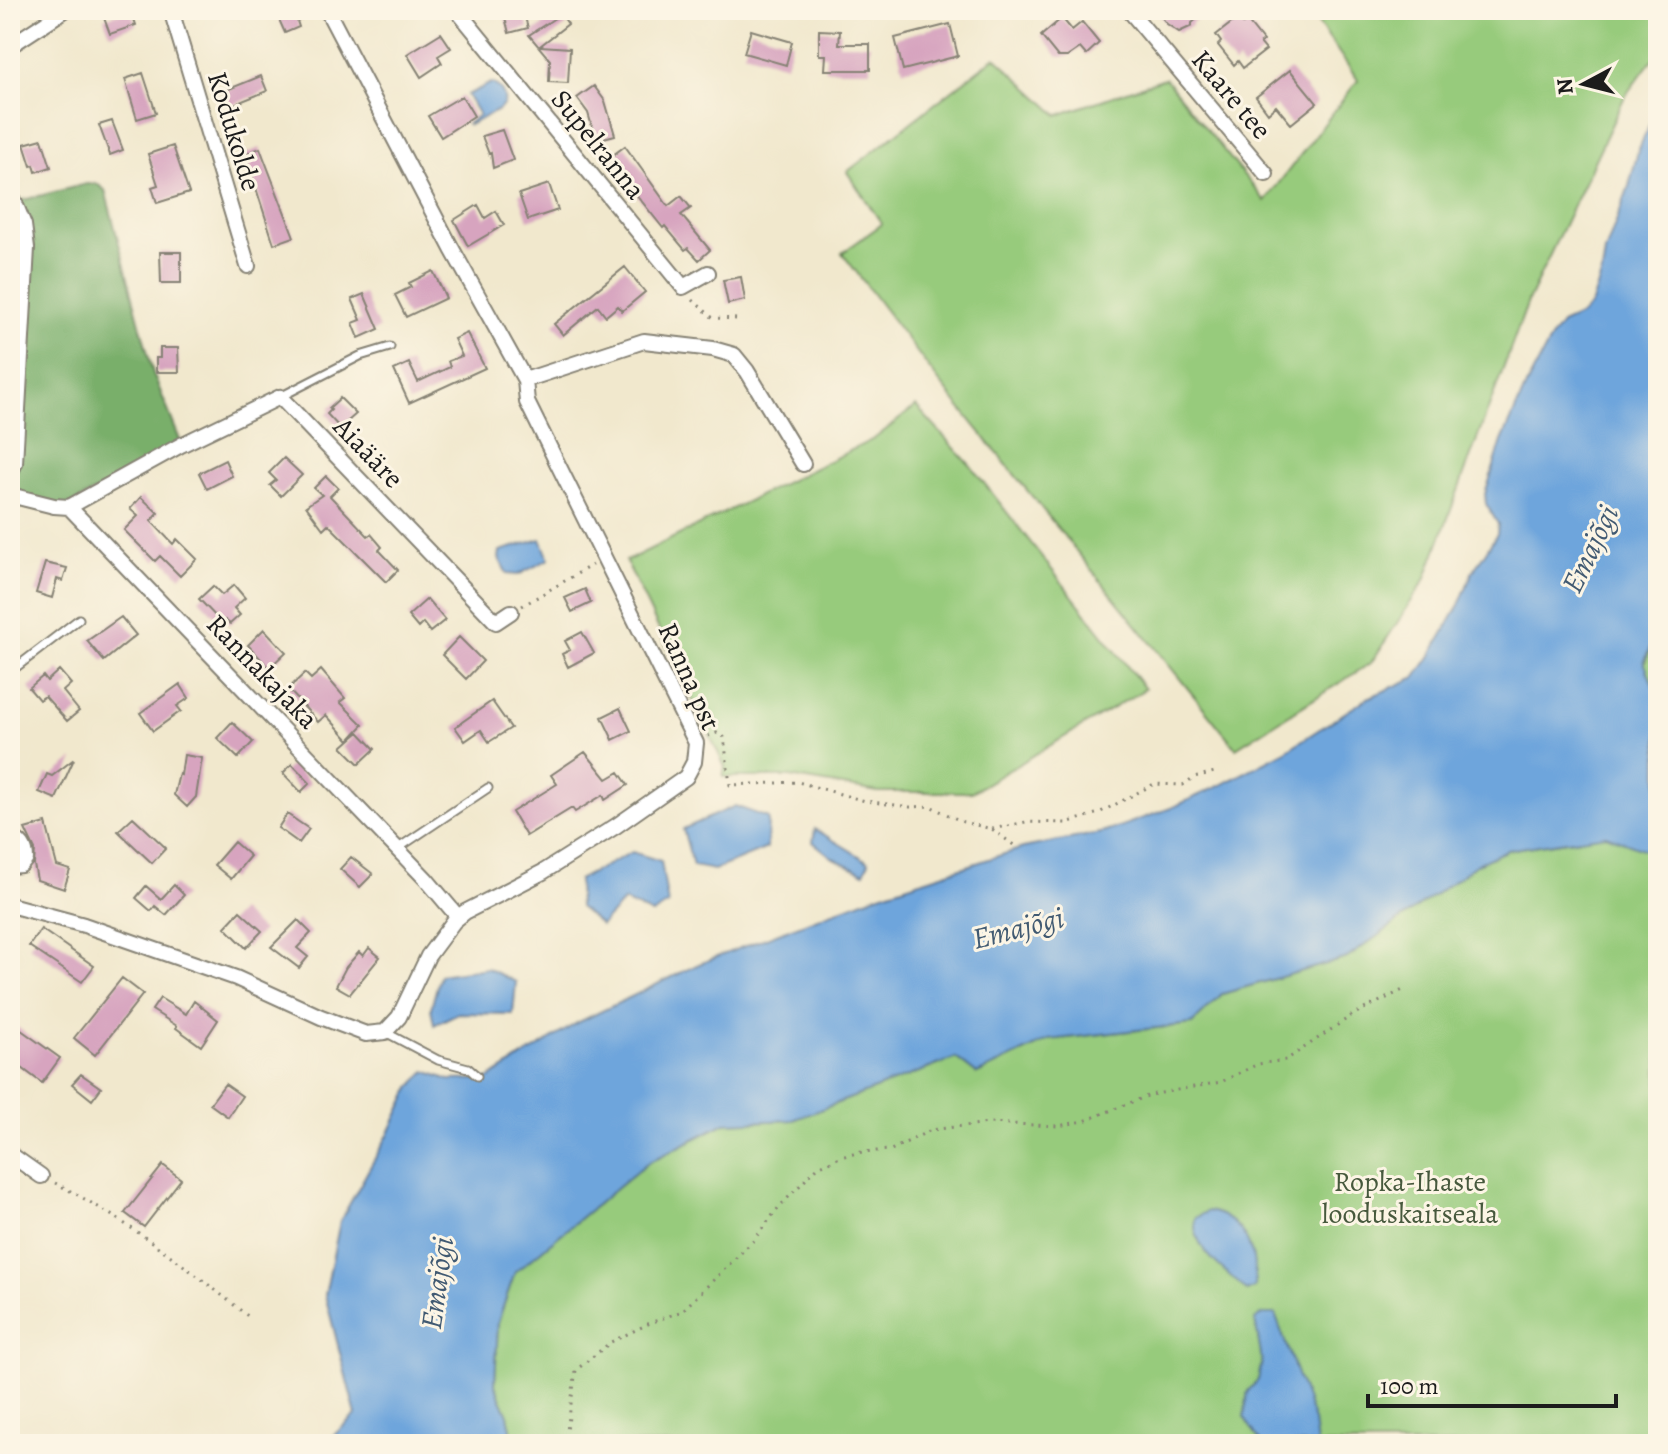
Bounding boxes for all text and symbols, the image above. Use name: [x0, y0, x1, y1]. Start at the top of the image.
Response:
street label: Kaare tee: [1183, 42, 1280, 148]
north arrow: [1544, 44, 1624, 124]
street label: Kodukolde: [198, 67, 270, 195]
text: N: [1549, 77, 1581, 96]
street label: Supelranna: [542, 82, 654, 208]
street label: Aiaääre: [324, 408, 412, 497]
water label: Emajõgi: [1552, 498, 1628, 599]
street label: Rannakajaka: [198, 606, 327, 737]
street label: Ranna pst: [649, 617, 730, 736]
water label: Emajõgi: [968, 897, 1068, 959]
park label: Ropka-Ihaste looduskaitseala: [1322, 1163, 1498, 1233]
water label: Emajõgi: [411, 1234, 463, 1332]
scale bar: [1368, 1358, 1616, 1408]
text: 100 m: [1380, 1370, 1439, 1402]

